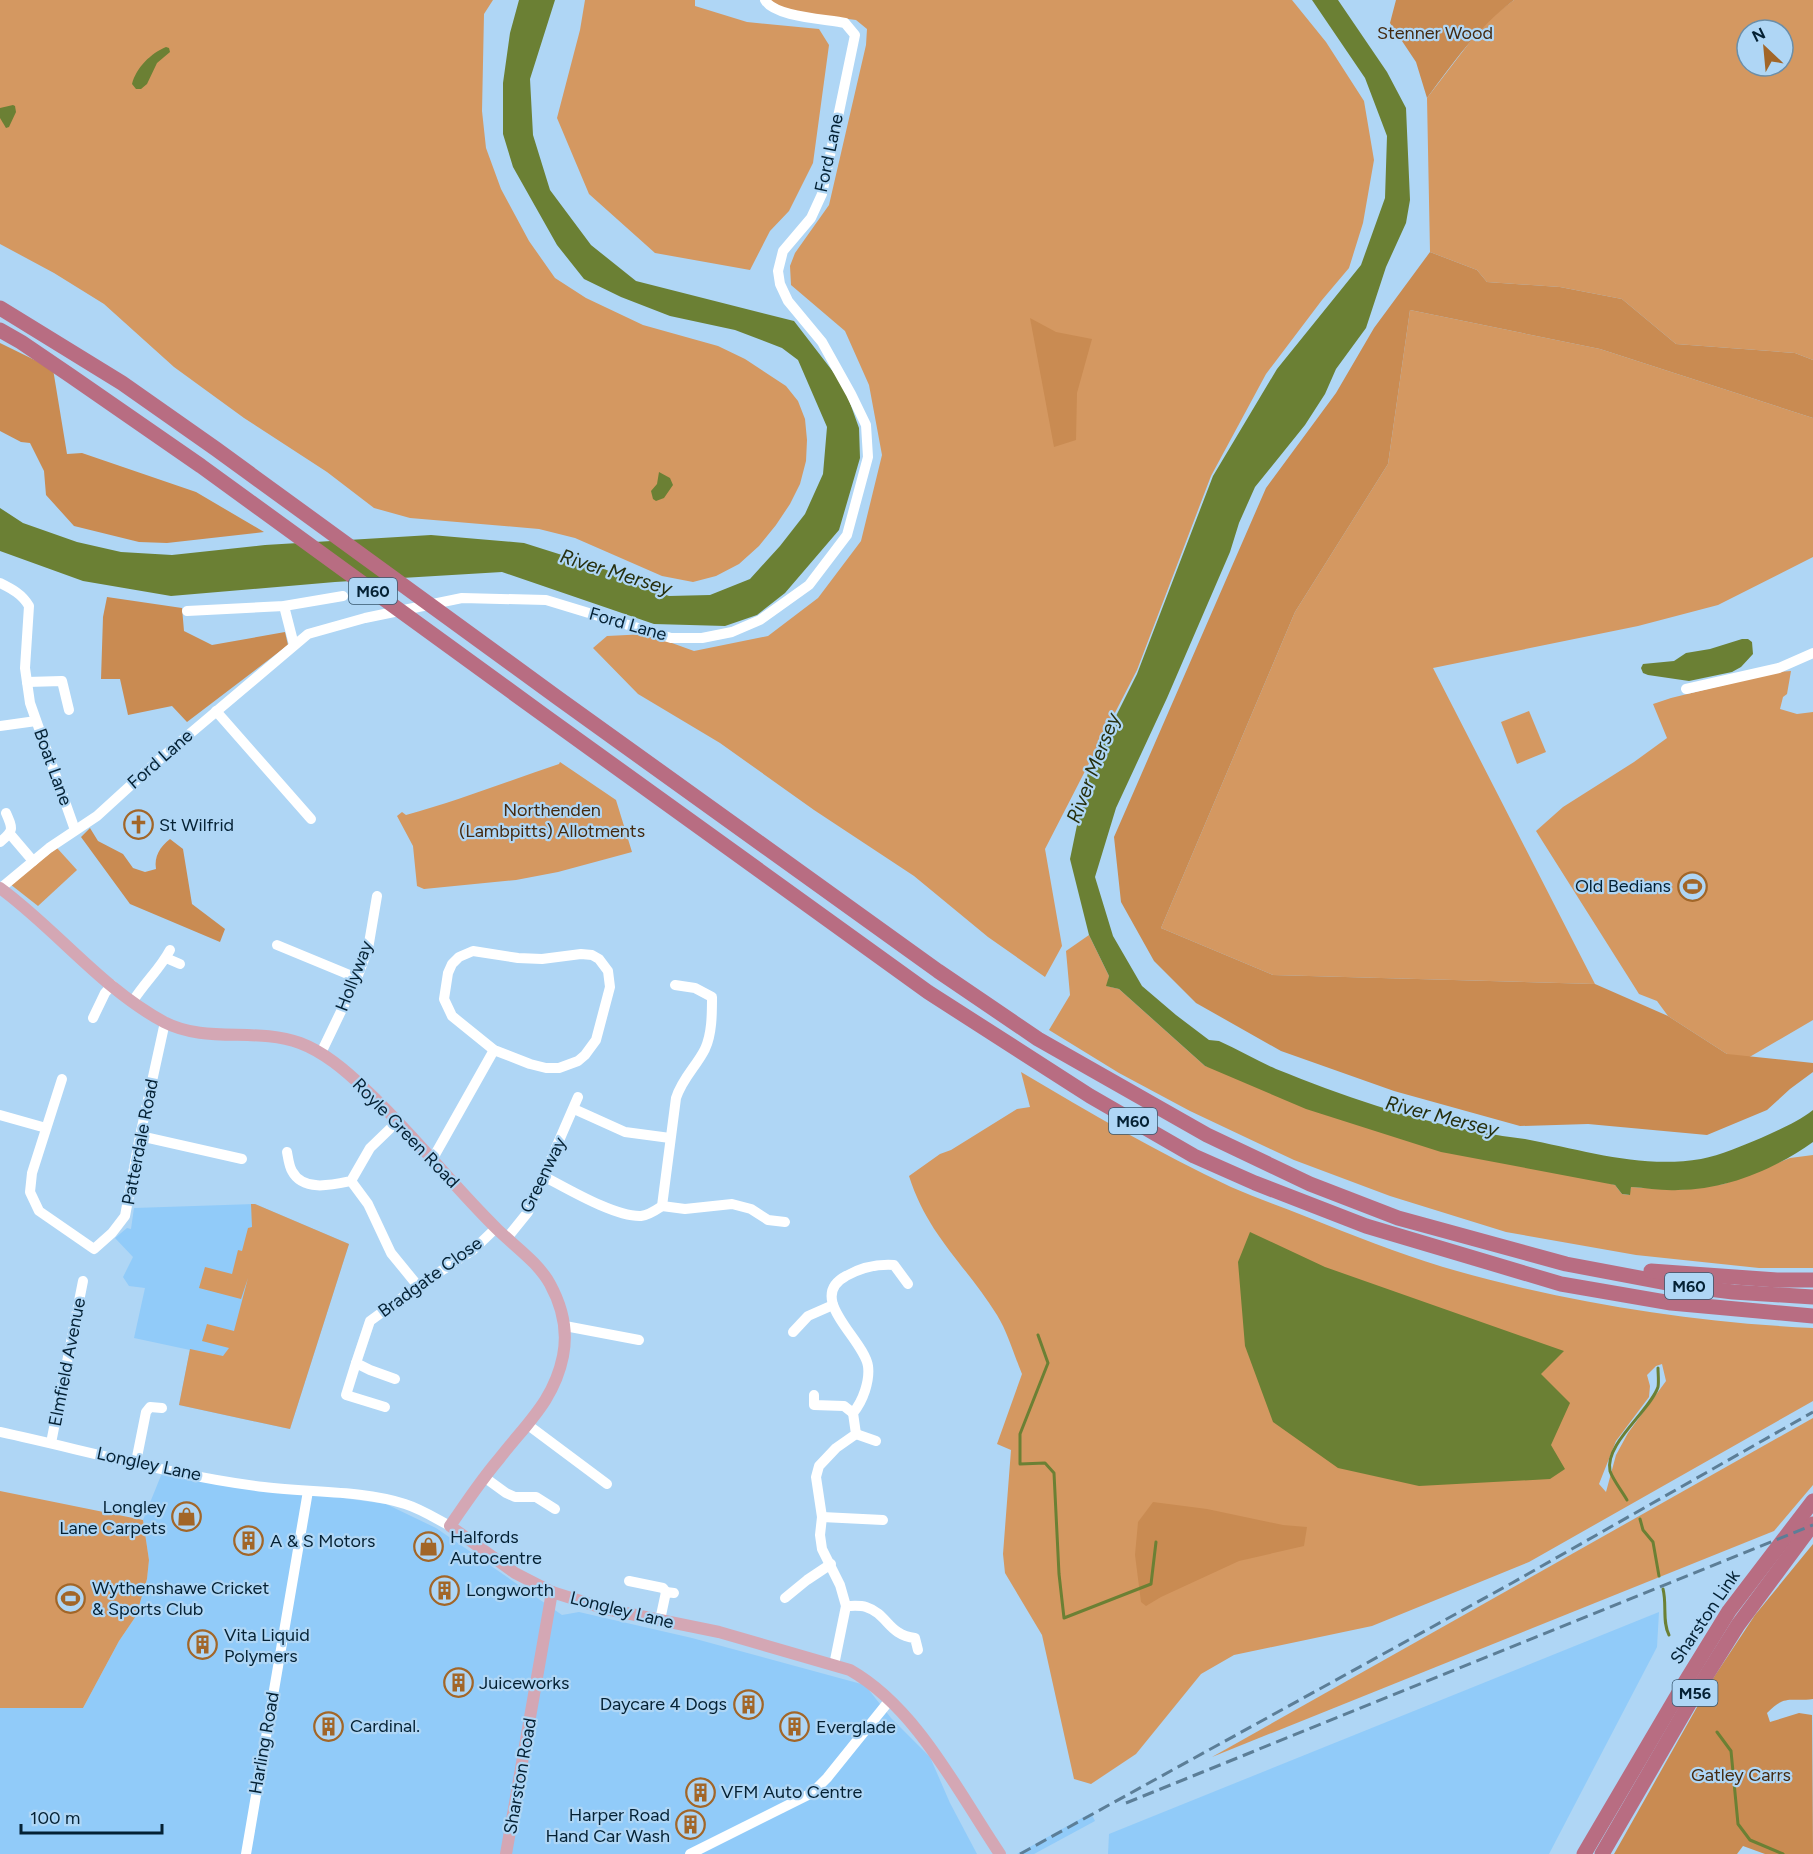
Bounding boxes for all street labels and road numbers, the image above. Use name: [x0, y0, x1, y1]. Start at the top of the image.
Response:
street label: Ford Lane: [810, 112, 848, 194]
road number: M60: [349, 578, 397, 604]
street label: Ford Lane: [587, 602, 669, 646]
street label: Ford Lane: [123, 724, 197, 793]
street label: Boat Lane: [29, 726, 77, 809]
street label: Hollyway: [331, 937, 378, 1014]
street label: Royle Green Road: [348, 1073, 464, 1193]
street label: Patterdale Road: [117, 1077, 163, 1207]
road number: M60: [1109, 1108, 1157, 1134]
street label: Greenway: [515, 1133, 571, 1217]
street label: Bradgate Close: [374, 1232, 486, 1322]
road number: M60: [1665, 1273, 1713, 1299]
street label: Elmfield Avenue: [44, 1296, 90, 1428]
street label: Longley Lane: [95, 1442, 203, 1486]
street label: Sharston Link: [1665, 1566, 1745, 1668]
street label: Longley Lane: [568, 1586, 676, 1634]
road number: M56: [1672, 1680, 1718, 1706]
street label: Harling Road: [244, 1690, 284, 1796]
street label: Sharston Road: [499, 1716, 541, 1836]

